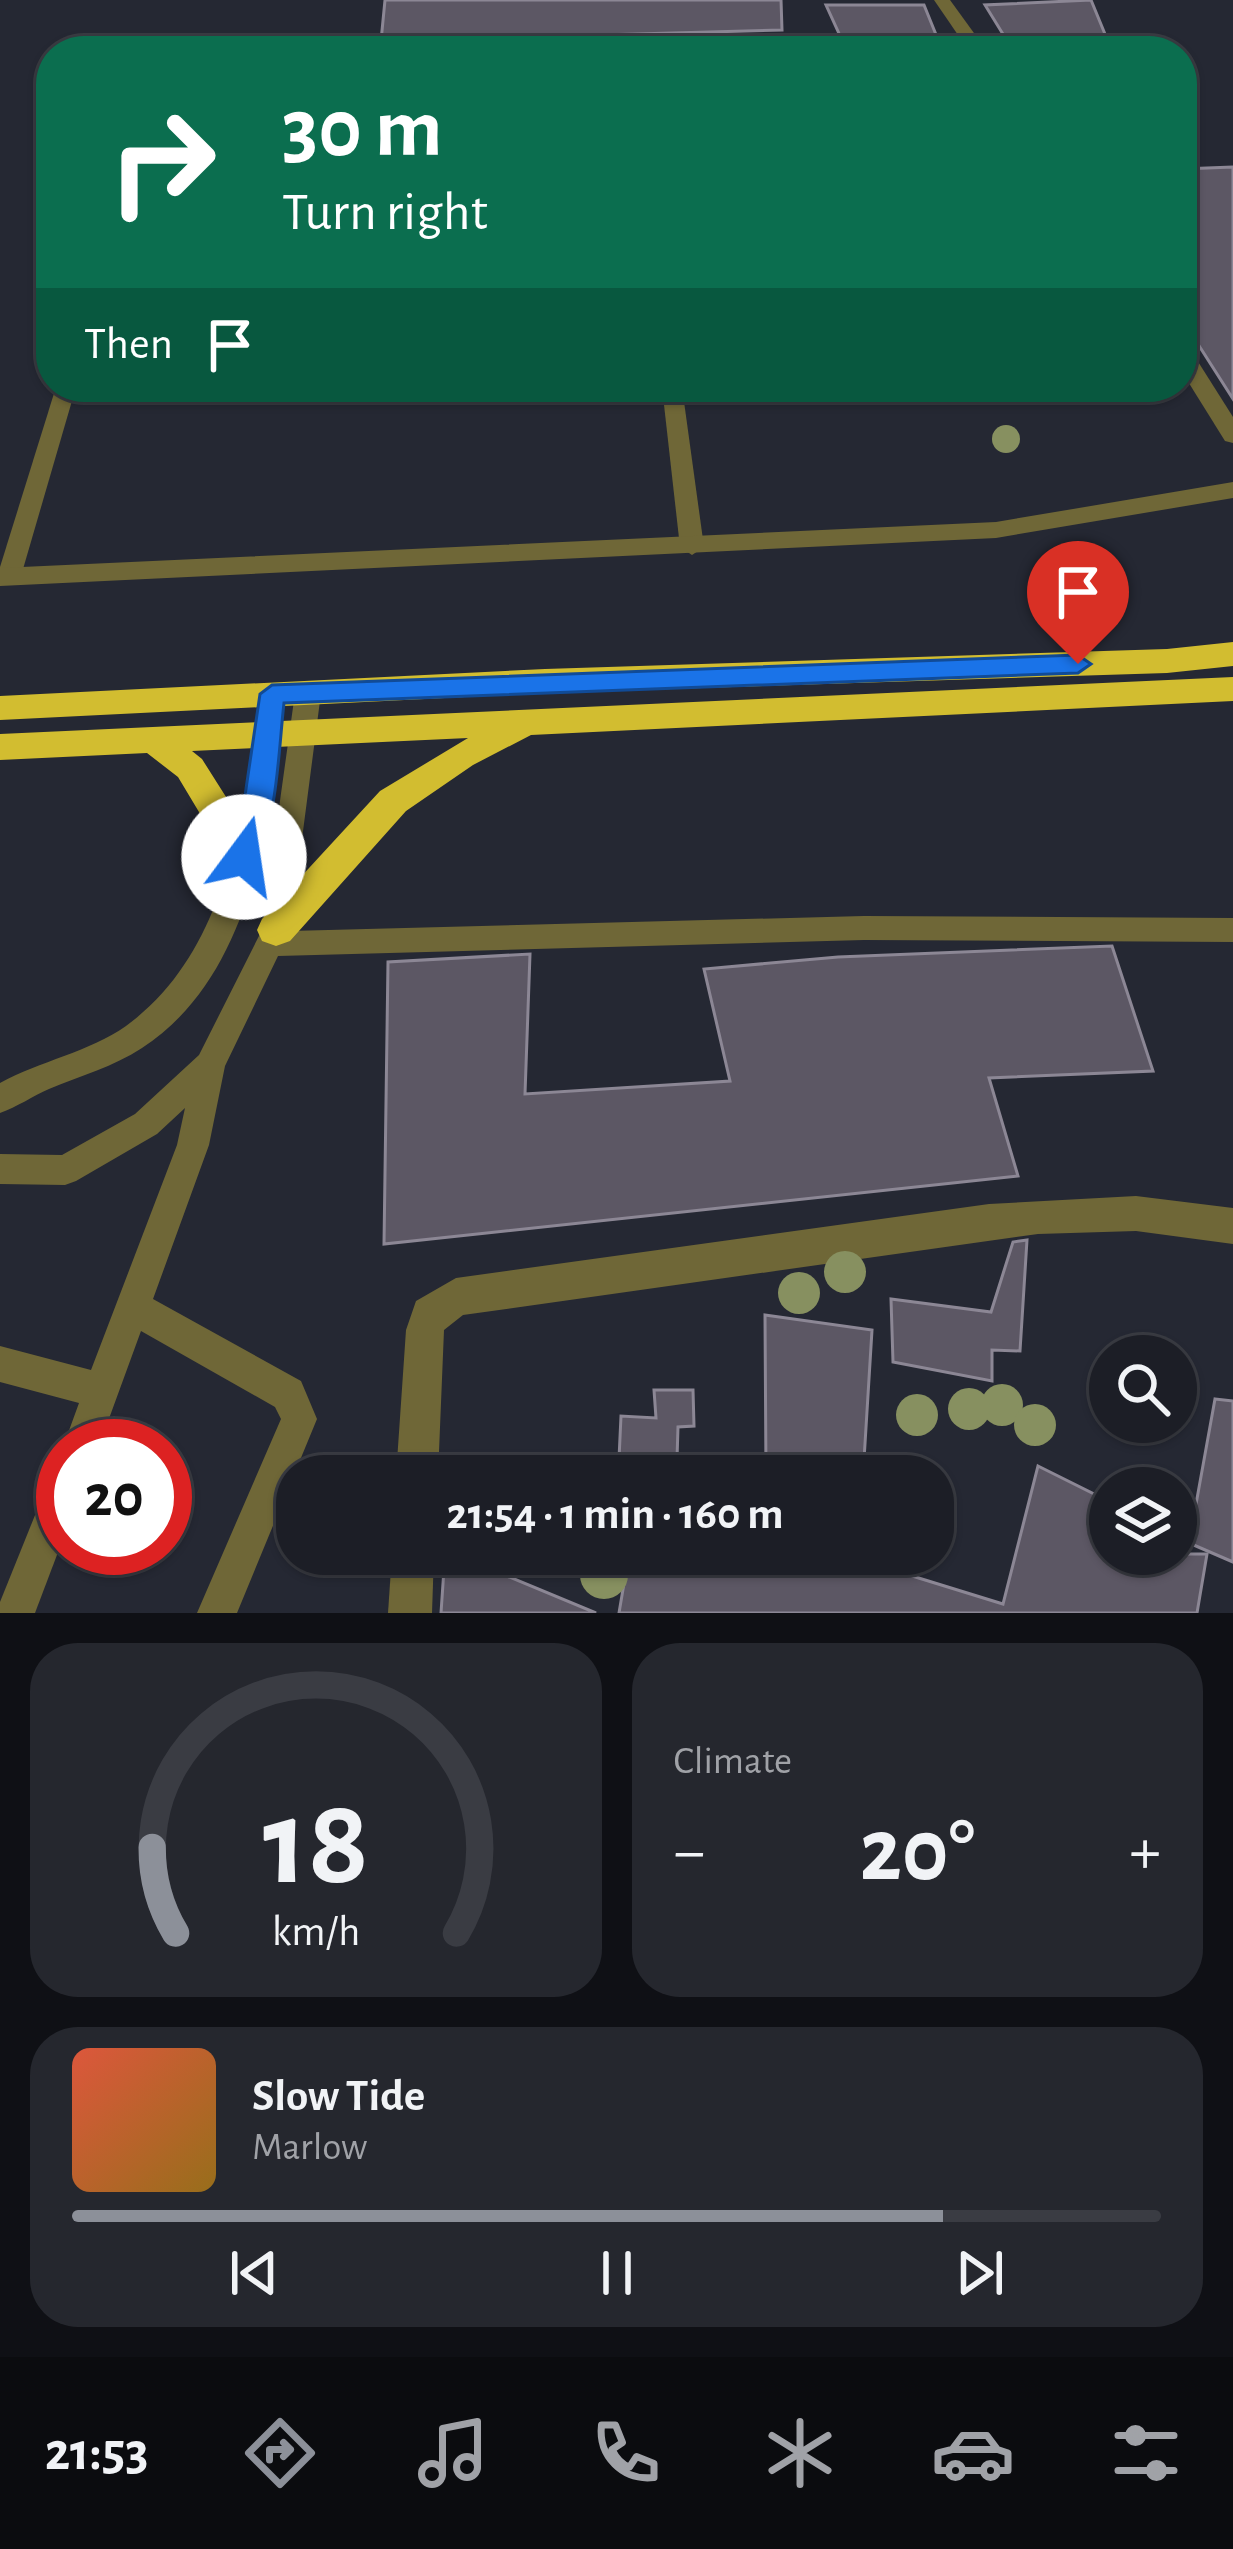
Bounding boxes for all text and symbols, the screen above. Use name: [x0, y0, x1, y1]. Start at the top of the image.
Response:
icon: right: [84, 84, 240, 240]
text: 30 m: [282, 88, 442, 172]
text: Turn right: [282, 186, 488, 240]
icon: arrive: [197, 312, 263, 378]
text: Then: [84, 322, 173, 367]
pin: [1027, 541, 1129, 664]
icon: arrive: [1045, 559, 1111, 625]
position arrow: [181, 794, 307, 920]
map controls: [1089, 1335, 1197, 1575]
button: search: [1089, 1335, 1197, 1443]
speed limit sign: 20: [36, 1419, 192, 1575]
button: layers: [1089, 1467, 1197, 1575]
text: 21:54 · 1 min · 160 m: [447, 1492, 783, 1537]
text: Climate: [674, 1742, 792, 1781]
text: 18: [263, 1782, 369, 1907]
text: 20°: [859, 1807, 975, 1897]
text: −: [674, 1819, 705, 1885]
text: +: [1129, 1819, 1161, 1885]
text: km/h: [272, 1911, 360, 1954]
text: Slow Tide: [252, 2074, 425, 2119]
text: Marlow: [252, 2128, 367, 2167]
icon: previous: [221, 2240, 287, 2306]
icon: pause: [584, 2240, 650, 2306]
icon: next: [947, 2240, 1013, 2306]
icon: directions: [238, 2411, 322, 2495]
icon: music: [411, 2411, 495, 2495]
icon: phone: [584, 2411, 668, 2495]
icon: climate: [758, 2411, 842, 2495]
icon: car: [931, 2411, 1015, 2495]
icon: filters: [1104, 2411, 1188, 2495]
text: 21:53: [45, 2426, 148, 2480]

